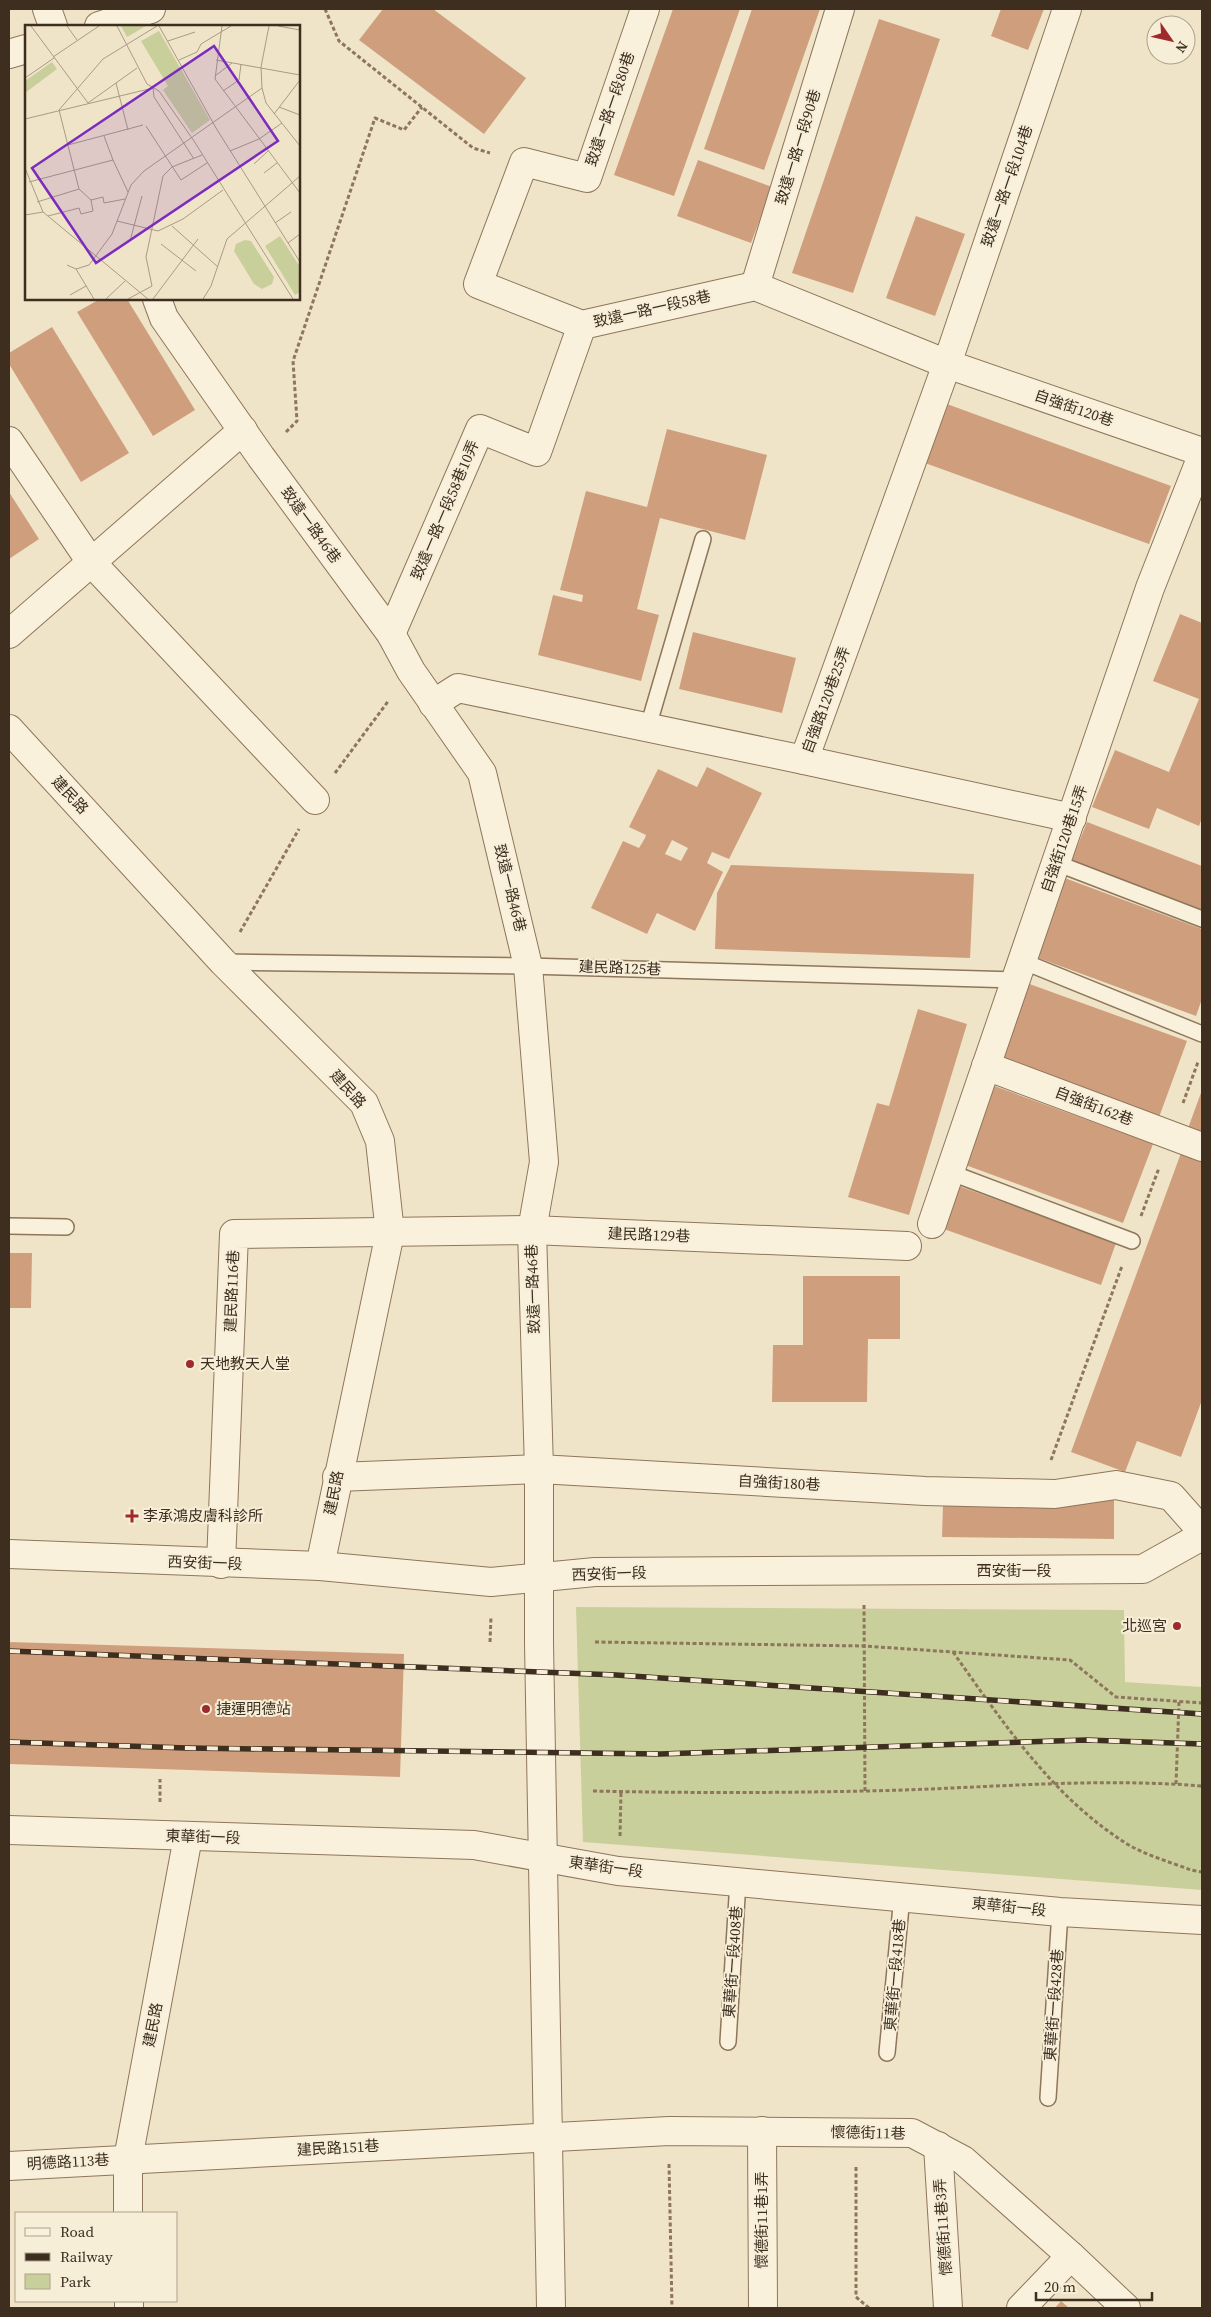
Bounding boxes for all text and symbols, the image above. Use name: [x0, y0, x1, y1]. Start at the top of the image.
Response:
north arrow: [1146, 15, 1196, 65]
inset map: [25, 25, 300, 300]
text: N: [1171, 37, 1193, 57]
street label: 致遠一路一段80巷: [580, 49, 639, 169]
street label: 致遠一路一段90巷: [770, 86, 825, 207]
street label: 致遠一路一段104巷: [976, 122, 1037, 250]
street label: 致遠一路一段58巷: [591, 285, 713, 332]
street label: 自強街120巷: [1032, 384, 1117, 431]
street label: 致遠一路一段58巷10弄: [406, 437, 484, 583]
street label: 致遠一路46巷: [276, 482, 346, 567]
street label: 自強路120巷25弄: [796, 643, 855, 756]
street label: 建民路: [47, 771, 93, 818]
street label: 自強街120巷15弄: [1035, 782, 1092, 895]
street label: 致遠一路46巷: [489, 842, 532, 934]
street label: 建民路125巷: [578, 956, 662, 979]
street label: 建民路: [326, 1065, 371, 1112]
street label: 自強街162巷: [1052, 1081, 1136, 1130]
street label: 建民路129巷: [607, 1223, 691, 1246]
street label: 致遠一路46巷: [520, 1244, 545, 1334]
street label: 建民路116巷: [220, 1249, 243, 1333]
place label: 天地教天人堂: [200, 1353, 290, 1374]
marker: 天地教天人堂: [184, 1358, 196, 1370]
street label: 建民路: [319, 1469, 348, 1517]
street label: 自強街180巷: [737, 1470, 821, 1495]
place label: 李承鴻皮膚科診所: [143, 1505, 263, 1526]
marker: 李承鴻皮膚科診所: [125, 1509, 139, 1523]
street label: 西安街一段: [167, 1551, 243, 1574]
street label: 西安街一段: [976, 1560, 1052, 1581]
street label: 西安街一段: [571, 1562, 647, 1585]
place label: 北巡宮: [1122, 1615, 1167, 1636]
marker: 北巡宮: [1171, 1620, 1183, 1632]
place label: 捷運明德站: [216, 1698, 291, 1719]
marker: 捷運明德站: [200, 1703, 212, 1715]
street label: 東華街一段: [165, 1825, 241, 1848]
street label: 東華街一段: [567, 1851, 645, 1882]
street label: 東華街一段: [971, 1892, 1047, 1921]
street label: 東華街一段408巷: [718, 1905, 747, 2019]
street label: 東華街一段418巷: [879, 1918, 910, 2032]
street label: 東華街一段428巷: [1039, 1948, 1068, 2062]
street label: 建民路: [138, 2001, 167, 2049]
street label: 懷德街11巷: [830, 2121, 906, 2144]
street label: 建民路151巷: [296, 2135, 380, 2160]
street label: 明德路113巷: [26, 2149, 110, 2174]
street label: 懷德街11巷1弄: [751, 2171, 772, 2269]
street label: 懷德街11巷3弄: [929, 2178, 956, 2276]
legend: [15, 2212, 178, 2302]
text: Road: [60, 2221, 94, 2242]
text: Railway: [60, 2246, 113, 2267]
scale bar: [1036, 2270, 1152, 2302]
text: Park: [60, 2271, 92, 2292]
text: 20 m: [1044, 2276, 1076, 2297]

